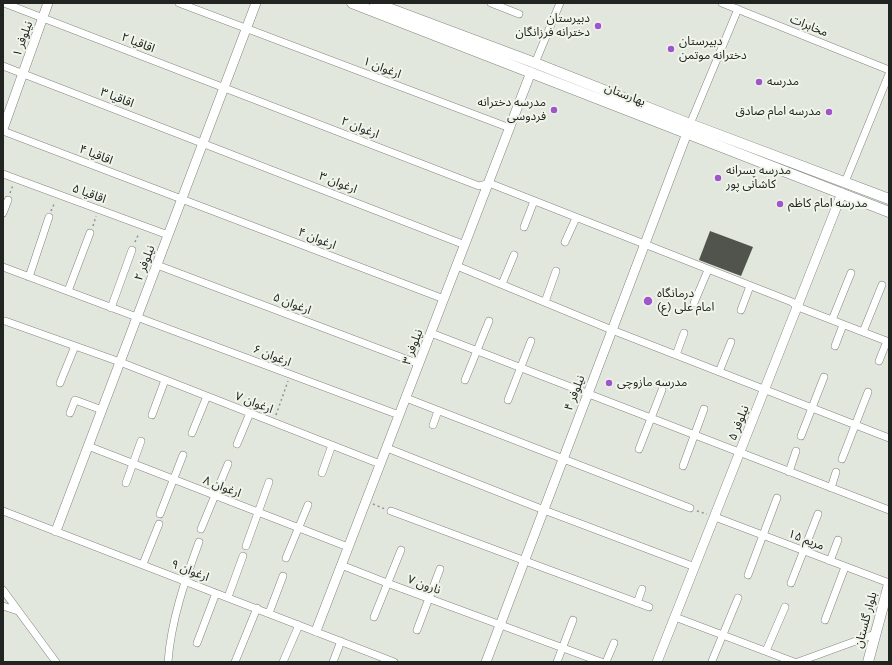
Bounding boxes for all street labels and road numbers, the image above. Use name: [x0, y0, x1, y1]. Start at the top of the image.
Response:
street label: مخابرات: [788, 12, 830, 40]
street label: نیلوفر ۱: [10, 19, 36, 59]
street label: اقاقیا ۲: [119, 30, 157, 56]
street label: ارغوان ۱: [361, 54, 403, 82]
street label: بهارستان: [603, 81, 647, 109]
street label: اقاقیا ۳: [98, 85, 136, 111]
street label: ارغوان ۲: [339, 114, 381, 142]
street label: اقاقیا ۴: [77, 142, 115, 168]
street label: ارغوان ۳: [317, 169, 359, 197]
street label: اقاقیا ۵: [70, 181, 108, 207]
street label: ارغوان ۴: [296, 225, 338, 253]
street label: نیلوفر ۲: [132, 243, 158, 283]
street label: ارغوان ۵: [271, 290, 313, 318]
street label: نیلوفر ۳: [400, 327, 426, 367]
street label: ارغوان ۶: [251, 342, 293, 370]
street label: نیلوفر ۴: [562, 373, 588, 413]
street label: ارغوان ۷: [233, 389, 275, 417]
street label: نیلوفر ۵: [725, 403, 753, 443]
street label: ارغوان ۸: [201, 473, 243, 501]
street label: مریم ۱۵: [786, 527, 826, 553]
street label: ارغوان ۹: [169, 557, 211, 585]
street label: نارون ۷: [405, 572, 443, 598]
street label: بلوار گلستان: [852, 590, 880, 650]

